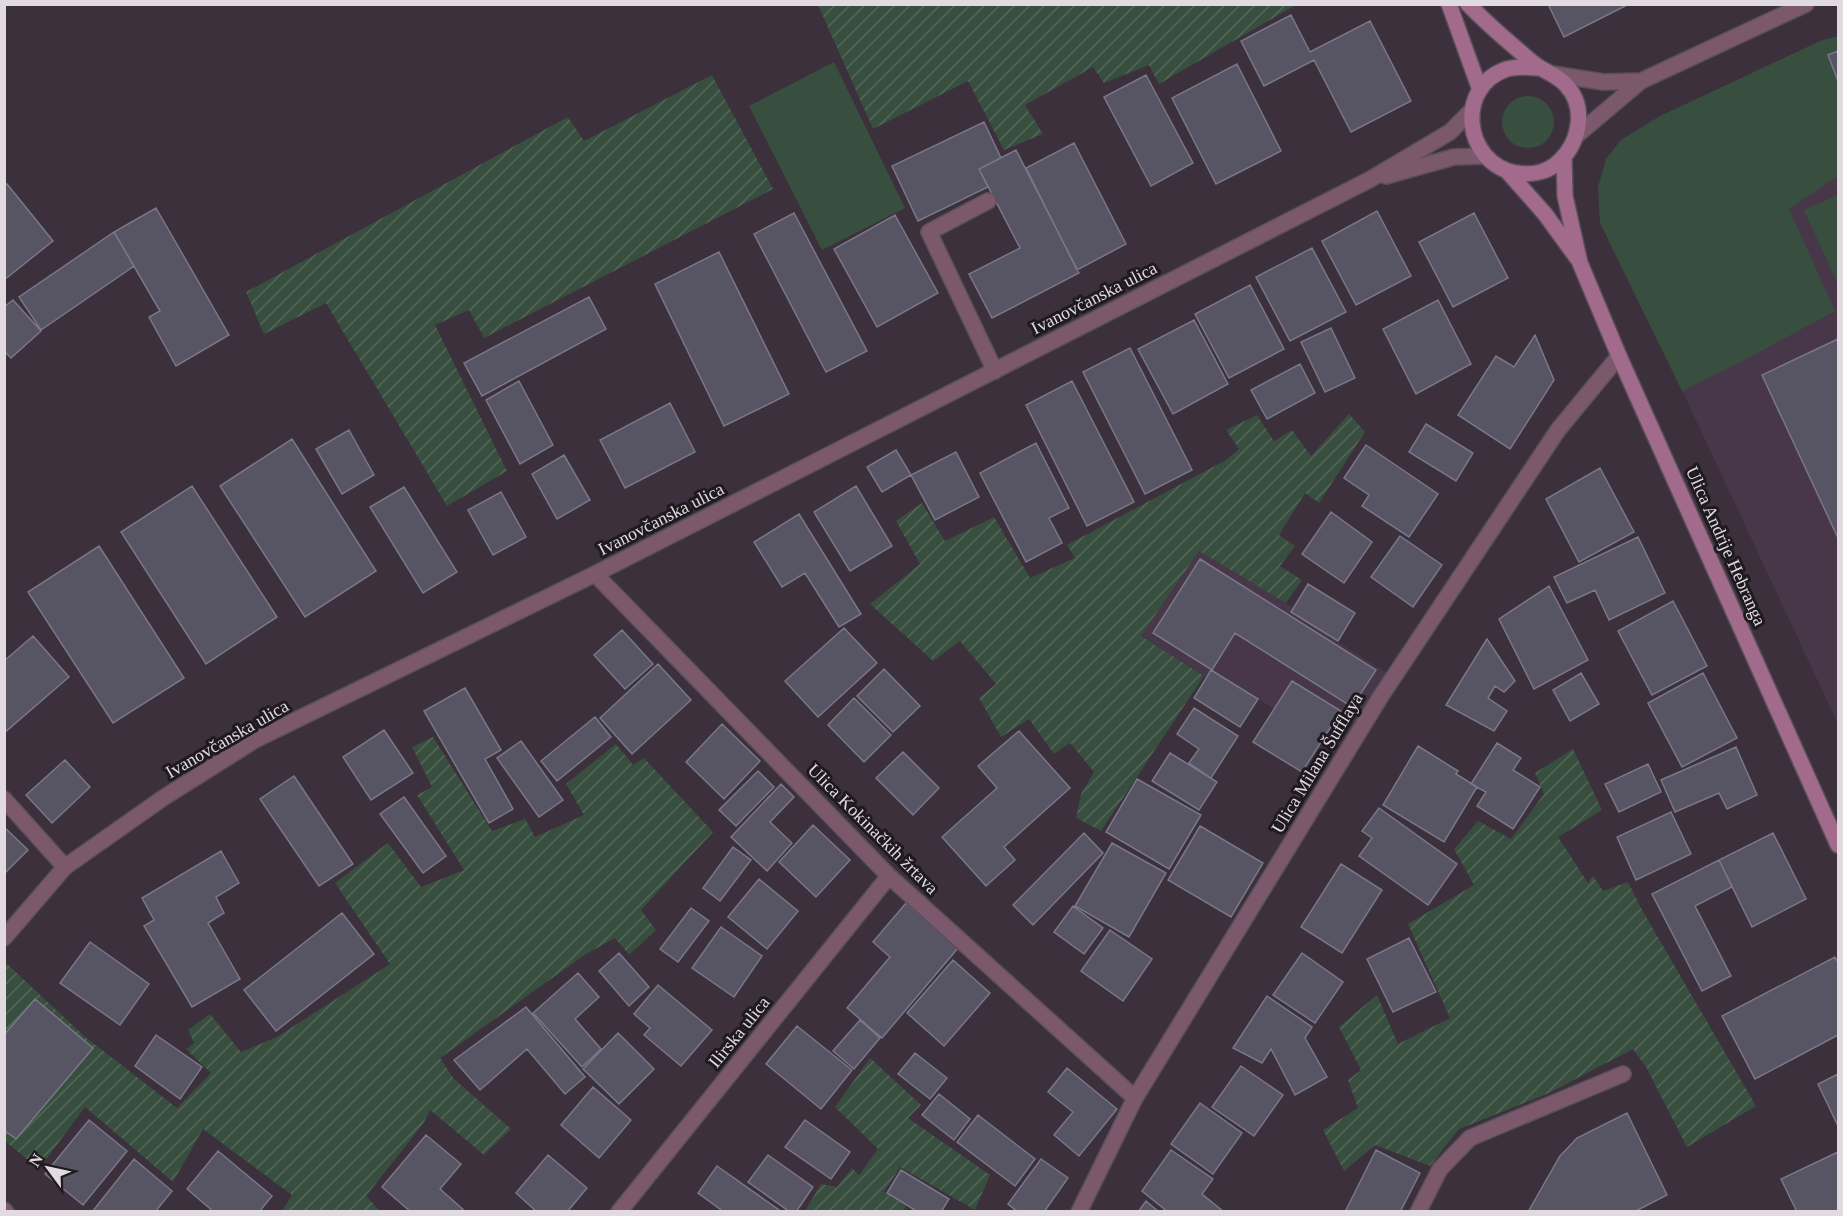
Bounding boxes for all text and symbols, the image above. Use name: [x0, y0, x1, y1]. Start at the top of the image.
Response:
street label: Ivanovčanska ulica: [1028, 258, 1160, 338]
street label: Ulica Andrije Hebranga: [1682, 463, 1770, 629]
street label: Ivanovčanska ulica: [595, 479, 727, 559]
street label: Ulica Milana Šufflaya: [1266, 689, 1367, 837]
street label: Ivanovčanska ulica: [162, 696, 292, 782]
street label: Ulica Kokinačkih žrtava: [804, 760, 942, 898]
street label: Ilirska ulica: [704, 992, 774, 1072]
north arrow: [18, 1138, 78, 1198]
text: N: [26, 1150, 46, 1170]

